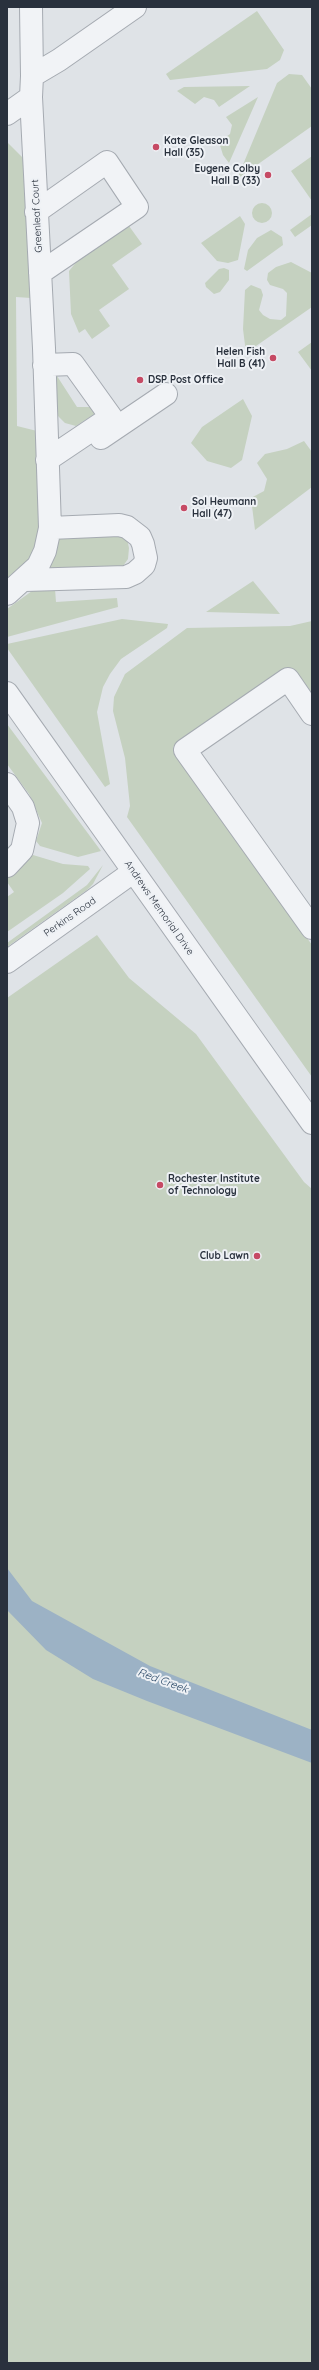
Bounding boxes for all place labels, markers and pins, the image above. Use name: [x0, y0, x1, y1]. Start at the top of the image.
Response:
place label: Kate Gleason Hall (35): [164, 135, 228, 158]
marker: Kate Gleason Hall (35): [151, 142, 161, 152]
place label: Eugene Colby Hall B (33): [195, 163, 260, 186]
marker: Eugene Colby Hall B (33): [263, 170, 273, 180]
place label: Helen Fish Hall B (41): [216, 346, 265, 370]
marker: Helen Fish Hall B (41): [268, 353, 278, 363]
place label: DSP Post Office: [148, 374, 224, 386]
marker: DSP Post Office: [135, 375, 145, 385]
place label: Sol Heumann Hall (47): [192, 496, 256, 520]
marker: Sol Heumann Hall (47): [179, 503, 189, 513]
place label: Rochester Institute of Technology: [168, 1173, 260, 1196]
marker: Rochester Institute of Technology: [155, 1180, 165, 1190]
place label: Club Lawn: [200, 1250, 249, 1262]
marker: Club Lawn: [252, 1251, 262, 1261]

